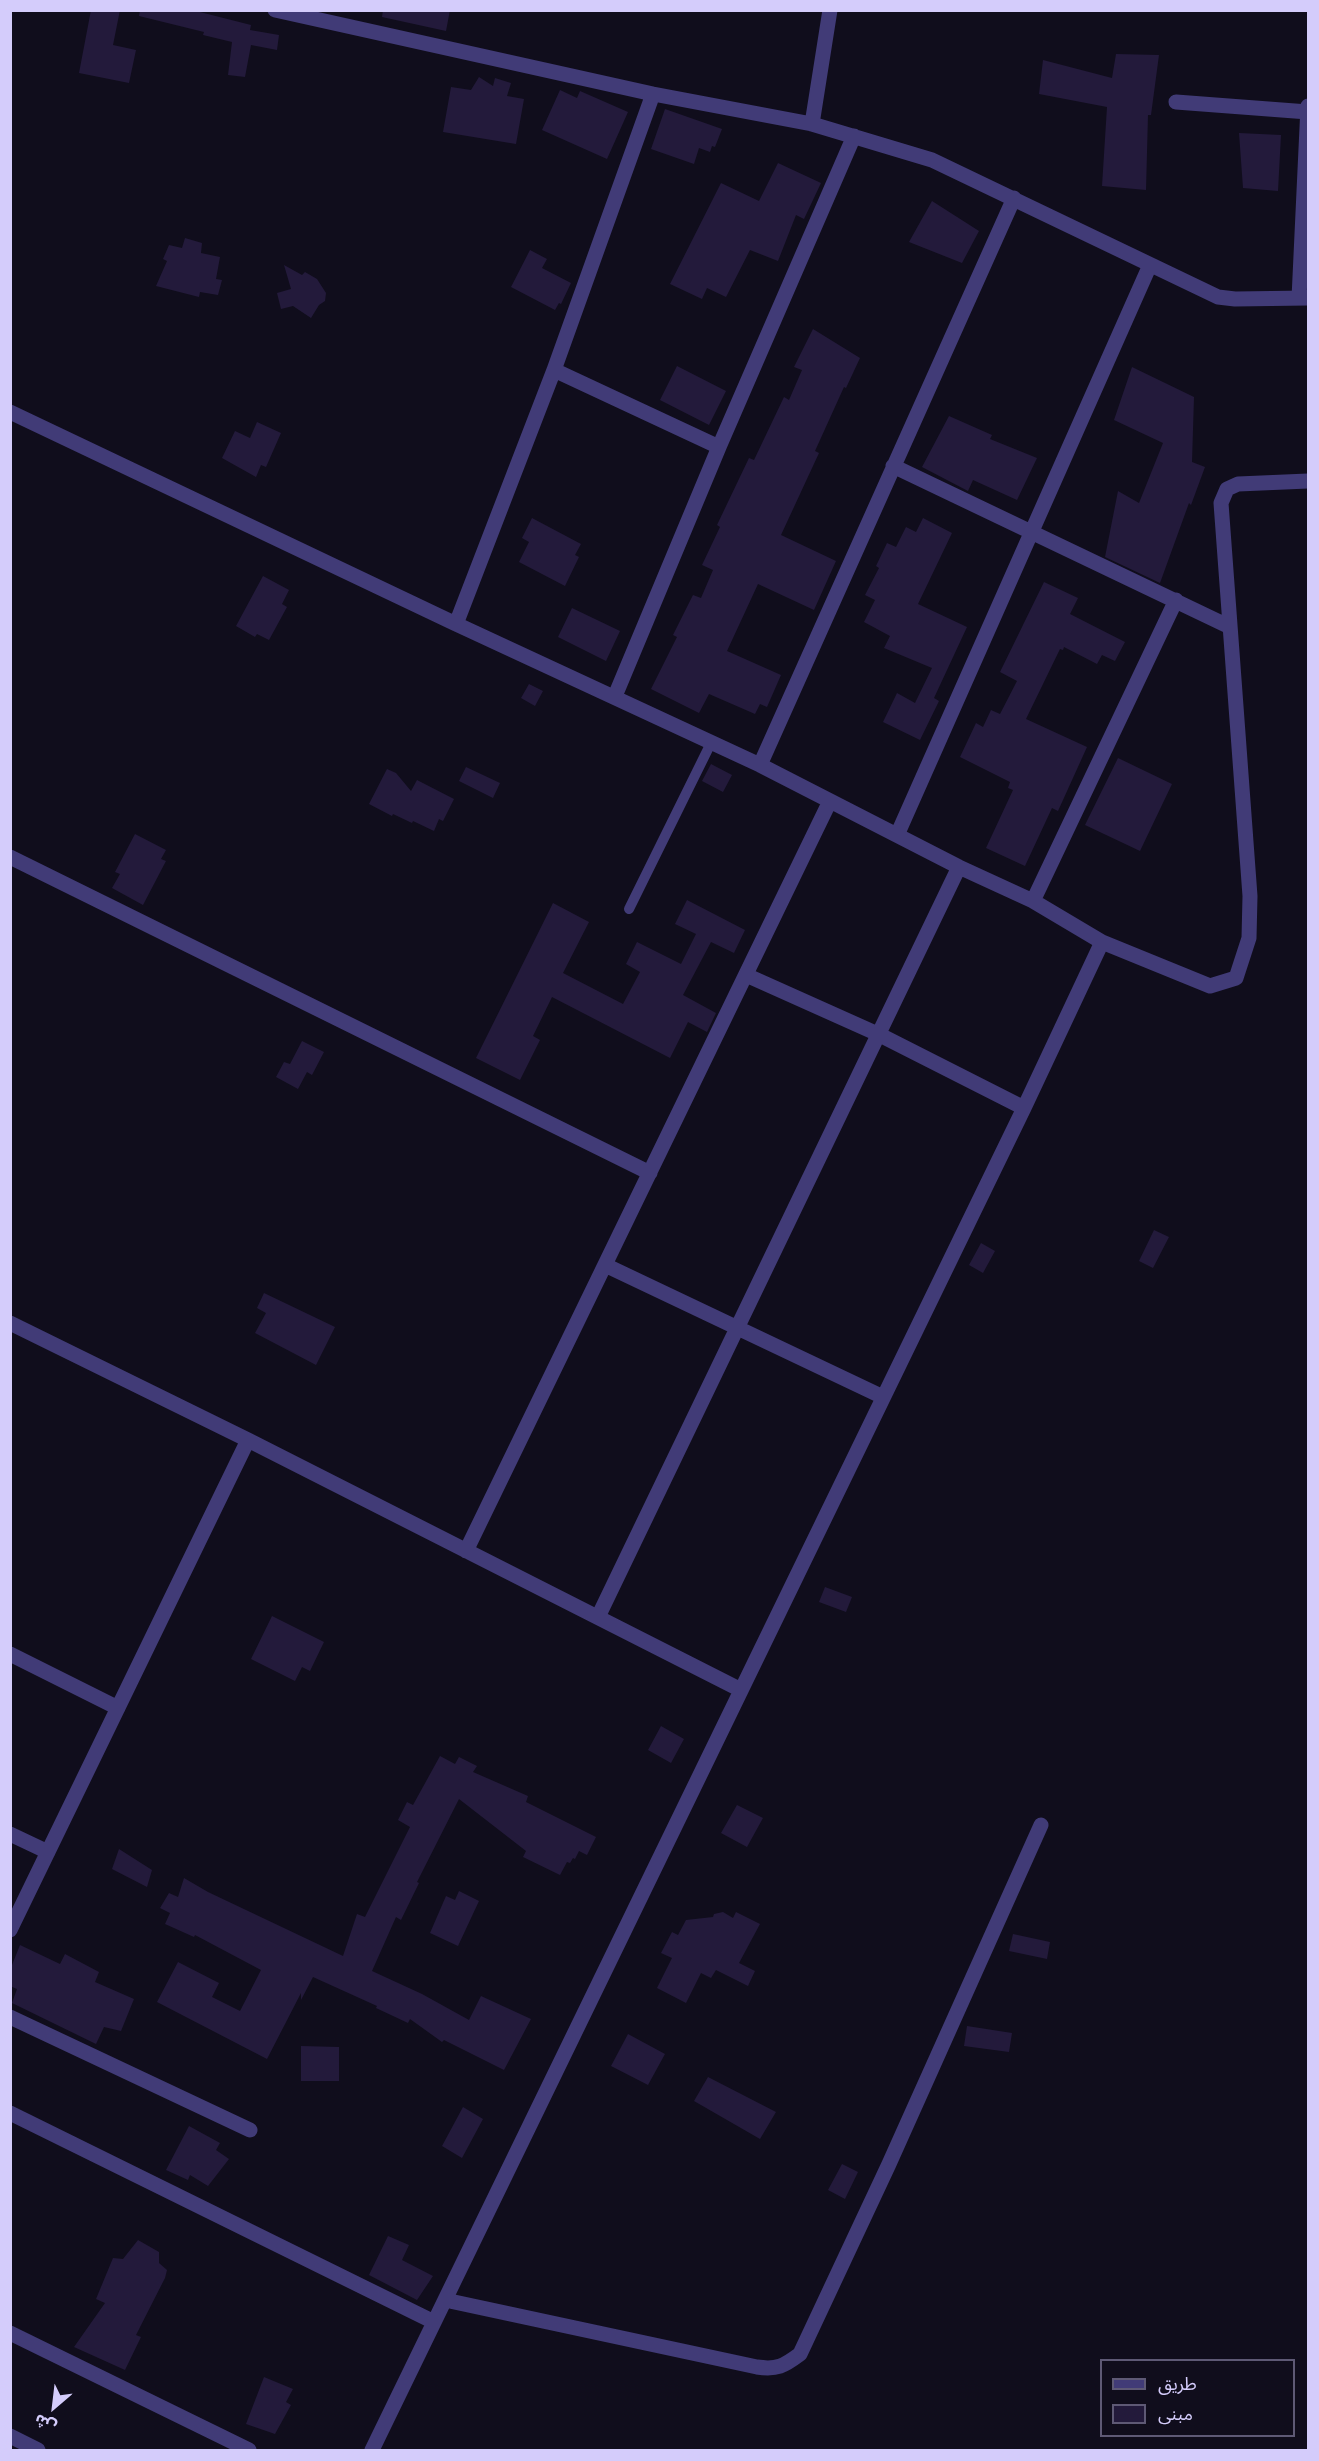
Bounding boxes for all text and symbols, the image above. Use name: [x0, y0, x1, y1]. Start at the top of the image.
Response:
legend: [1100, 2359, 1295, 2437]
text: طريق: [1158, 2373, 1197, 2395]
north arrow: [24, 2377, 84, 2437]
text: مبنى: [1158, 2403, 1193, 2425]
text: ش: [31, 2409, 60, 2437]

